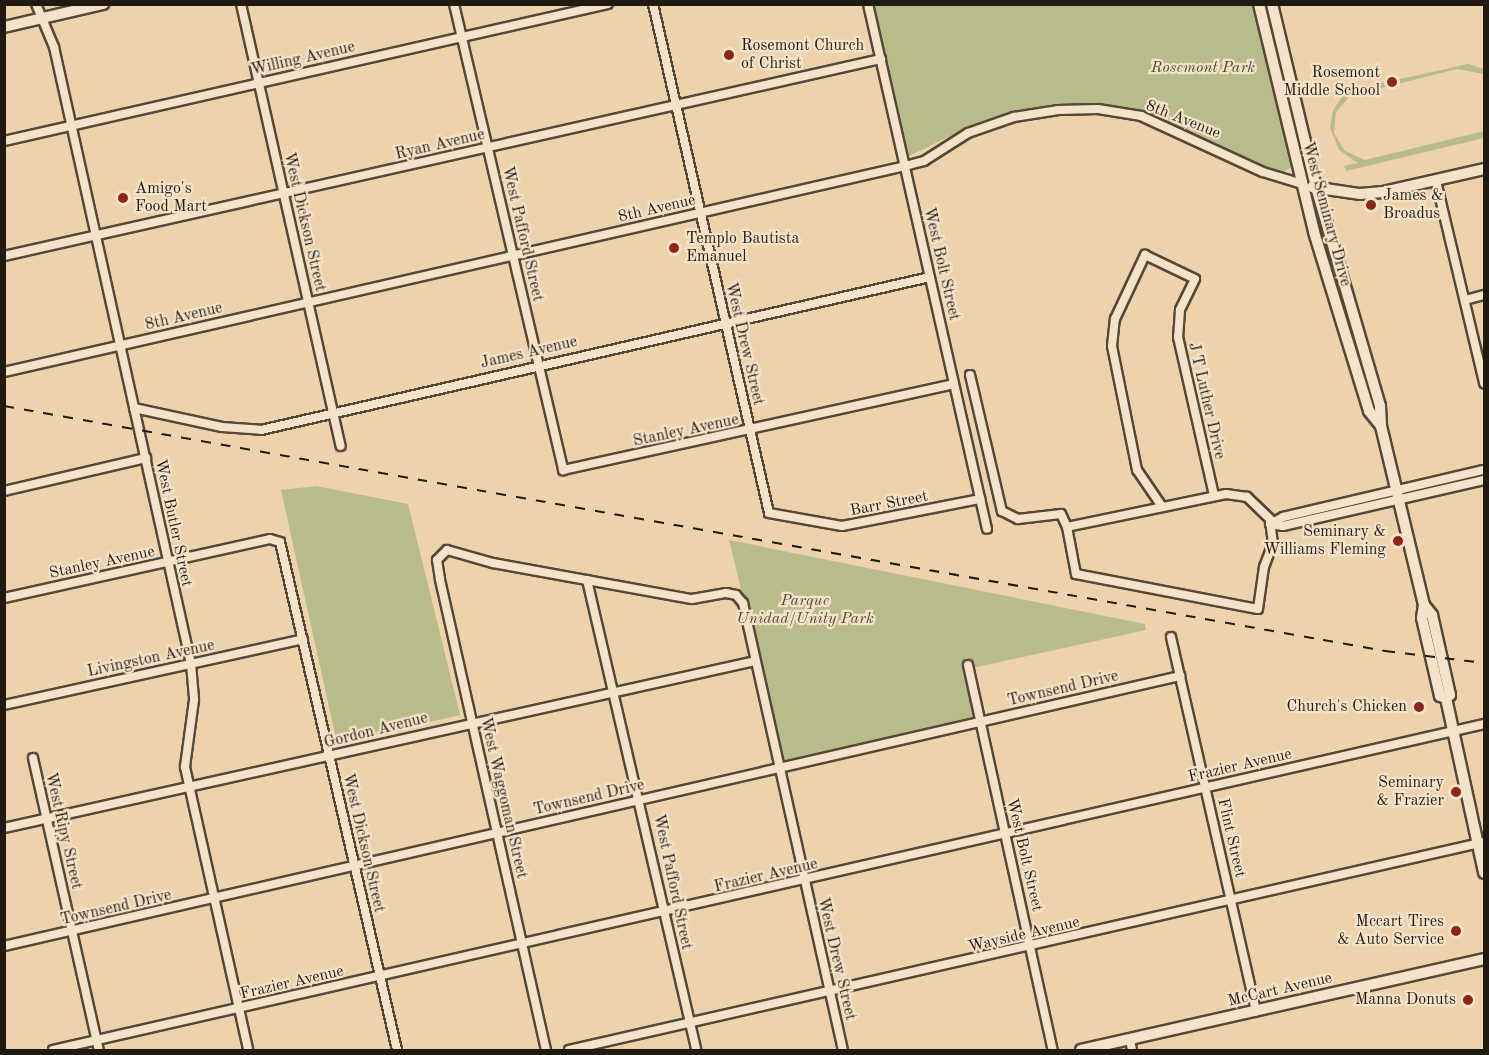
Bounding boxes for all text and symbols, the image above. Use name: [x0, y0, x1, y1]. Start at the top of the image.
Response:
place label: Rosemont Church of Christ: [741, 36, 864, 74]
street label: Willing Avenue: [249, 38, 357, 80]
marker: Rosemont Church of Christ: [722, 48, 736, 62]
park label: Rosemont Park: [1151, 58, 1255, 78]
place label: Rosemont Middle School: [1284, 63, 1380, 101]
marker: Rosemont Middle School: [1385, 75, 1399, 89]
street label: 8th Avenue: [1143, 96, 1223, 144]
street label: Ryan Avenue: [393, 125, 487, 165]
street label: West Seminary Drive: [1297, 140, 1355, 288]
street label: West Dickson Street: [279, 150, 329, 294]
street label: West Pafford Street: [497, 164, 547, 304]
place label: Amigo's Food Mart: [135, 179, 207, 217]
place label: James & Broadus: [1383, 186, 1444, 224]
marker: Amigo's Food Mart: [116, 191, 130, 205]
street label: 8th Avenue: [616, 191, 698, 227]
marker: James & Broadus: [1364, 198, 1378, 212]
street label: West Bolt Street: [919, 205, 963, 323]
place label: Templo Bautista Emanuel: [686, 229, 799, 267]
marker: Templo Bautista Emanuel: [667, 241, 681, 255]
street label: West Drew Street: [721, 281, 767, 407]
street label: 8th Avenue: [143, 299, 225, 335]
street label: James Avenue: [479, 333, 579, 373]
street label: J T Luther Drive: [1183, 341, 1229, 461]
street label: Stanley Avenue: [631, 410, 741, 452]
street label: West Butler Street: [150, 457, 196, 589]
street label: Barr Street: [848, 487, 930, 521]
place label: Seminary & Williams Fleming: [1264, 522, 1386, 560]
marker: Seminary & Williams Fleming: [1391, 534, 1405, 548]
street label: Stanley Avenue: [47, 542, 157, 584]
park label: Parque Unidad/Unity Park: [736, 591, 874, 629]
street label: Livingston Avenue: [86, 636, 216, 682]
street label: Townsend Drive: [1006, 667, 1120, 711]
place label: Church's Chicken: [1286, 697, 1407, 717]
marker: Church's Chicken: [1412, 700, 1426, 714]
street label: Gordon Avenue: [322, 709, 430, 753]
street label: West Waggoman Street: [475, 715, 531, 881]
street label: Frazier Avenue: [1186, 745, 1294, 787]
street label: West Ripy Street: [40, 771, 86, 891]
street label: West Dickson Street: [338, 771, 388, 915]
place label: Seminary & Frazier: [1376, 773, 1444, 811]
street label: Townsend Drive: [532, 776, 646, 820]
marker: Seminary & Frazier: [1449, 785, 1463, 799]
street label: West Bolt Street: [1002, 796, 1046, 914]
street label: Flint Street: [1213, 797, 1249, 879]
street label: West Pafford Street: [648, 812, 696, 952]
street label: Frazier Avenue: [712, 855, 820, 897]
street label: Townsend Drive: [59, 886, 173, 930]
street label: West Drew Street: [813, 896, 859, 1022]
place label: Mccart Tires & Auto Service: [1337, 912, 1444, 950]
street label: Wayside Avenue: [966, 913, 1082, 957]
marker: Mccart Tires & Auto Service: [1449, 924, 1463, 938]
street label: Frazier Avenue: [238, 962, 346, 1004]
street label: McCart Avenue: [1226, 969, 1334, 1011]
place label: Manna Donuts: [1355, 990, 1456, 1010]
marker: Manna Donuts: [1461, 993, 1475, 1007]

